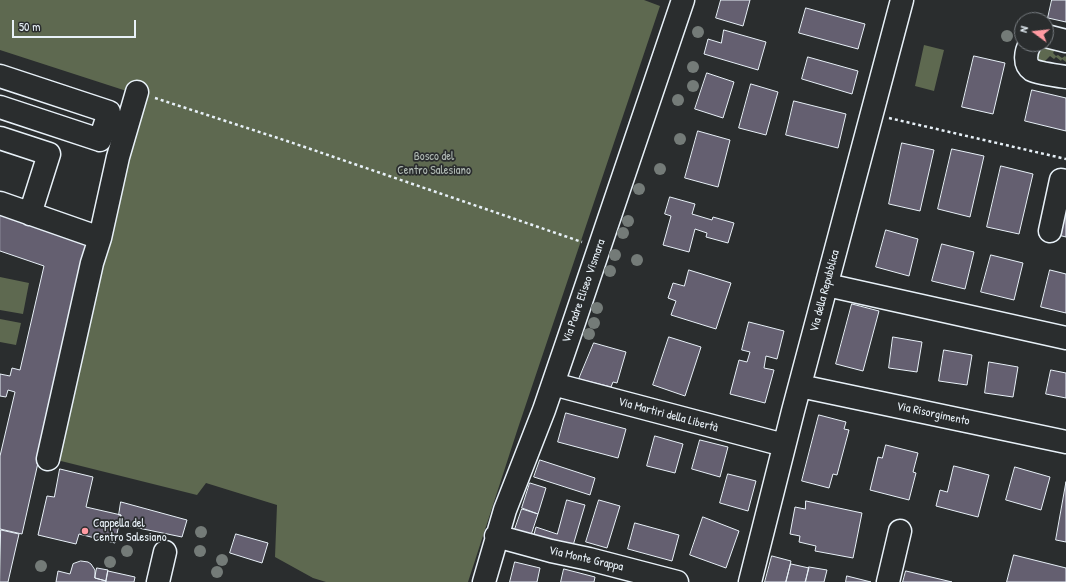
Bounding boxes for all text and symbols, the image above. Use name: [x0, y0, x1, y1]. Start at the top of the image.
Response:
scale bar: [14, 12, 138, 38]
north arrow: [1014, 12, 1054, 52]
text: 50 m: [19, 18, 40, 35]
text: N: [1016, 25, 1031, 34]
park label: Bosco del Centro Salesiano: [397, 150, 471, 178]
street label: Via Padre Eliseo Vismara: [560, 237, 608, 345]
street label: Via della Repubblica: [807, 248, 843, 334]
street label: Via Martiri della Libertà: [617, 395, 719, 435]
street label: Via Risorgimento: [895, 399, 971, 429]
place label: Cappella del Centro Salesiano: [93, 517, 167, 545]
marker: Cappella del Centro Salesiano: [80, 526, 90, 536]
street label: Via Monte Grappa: [547, 543, 625, 575]

